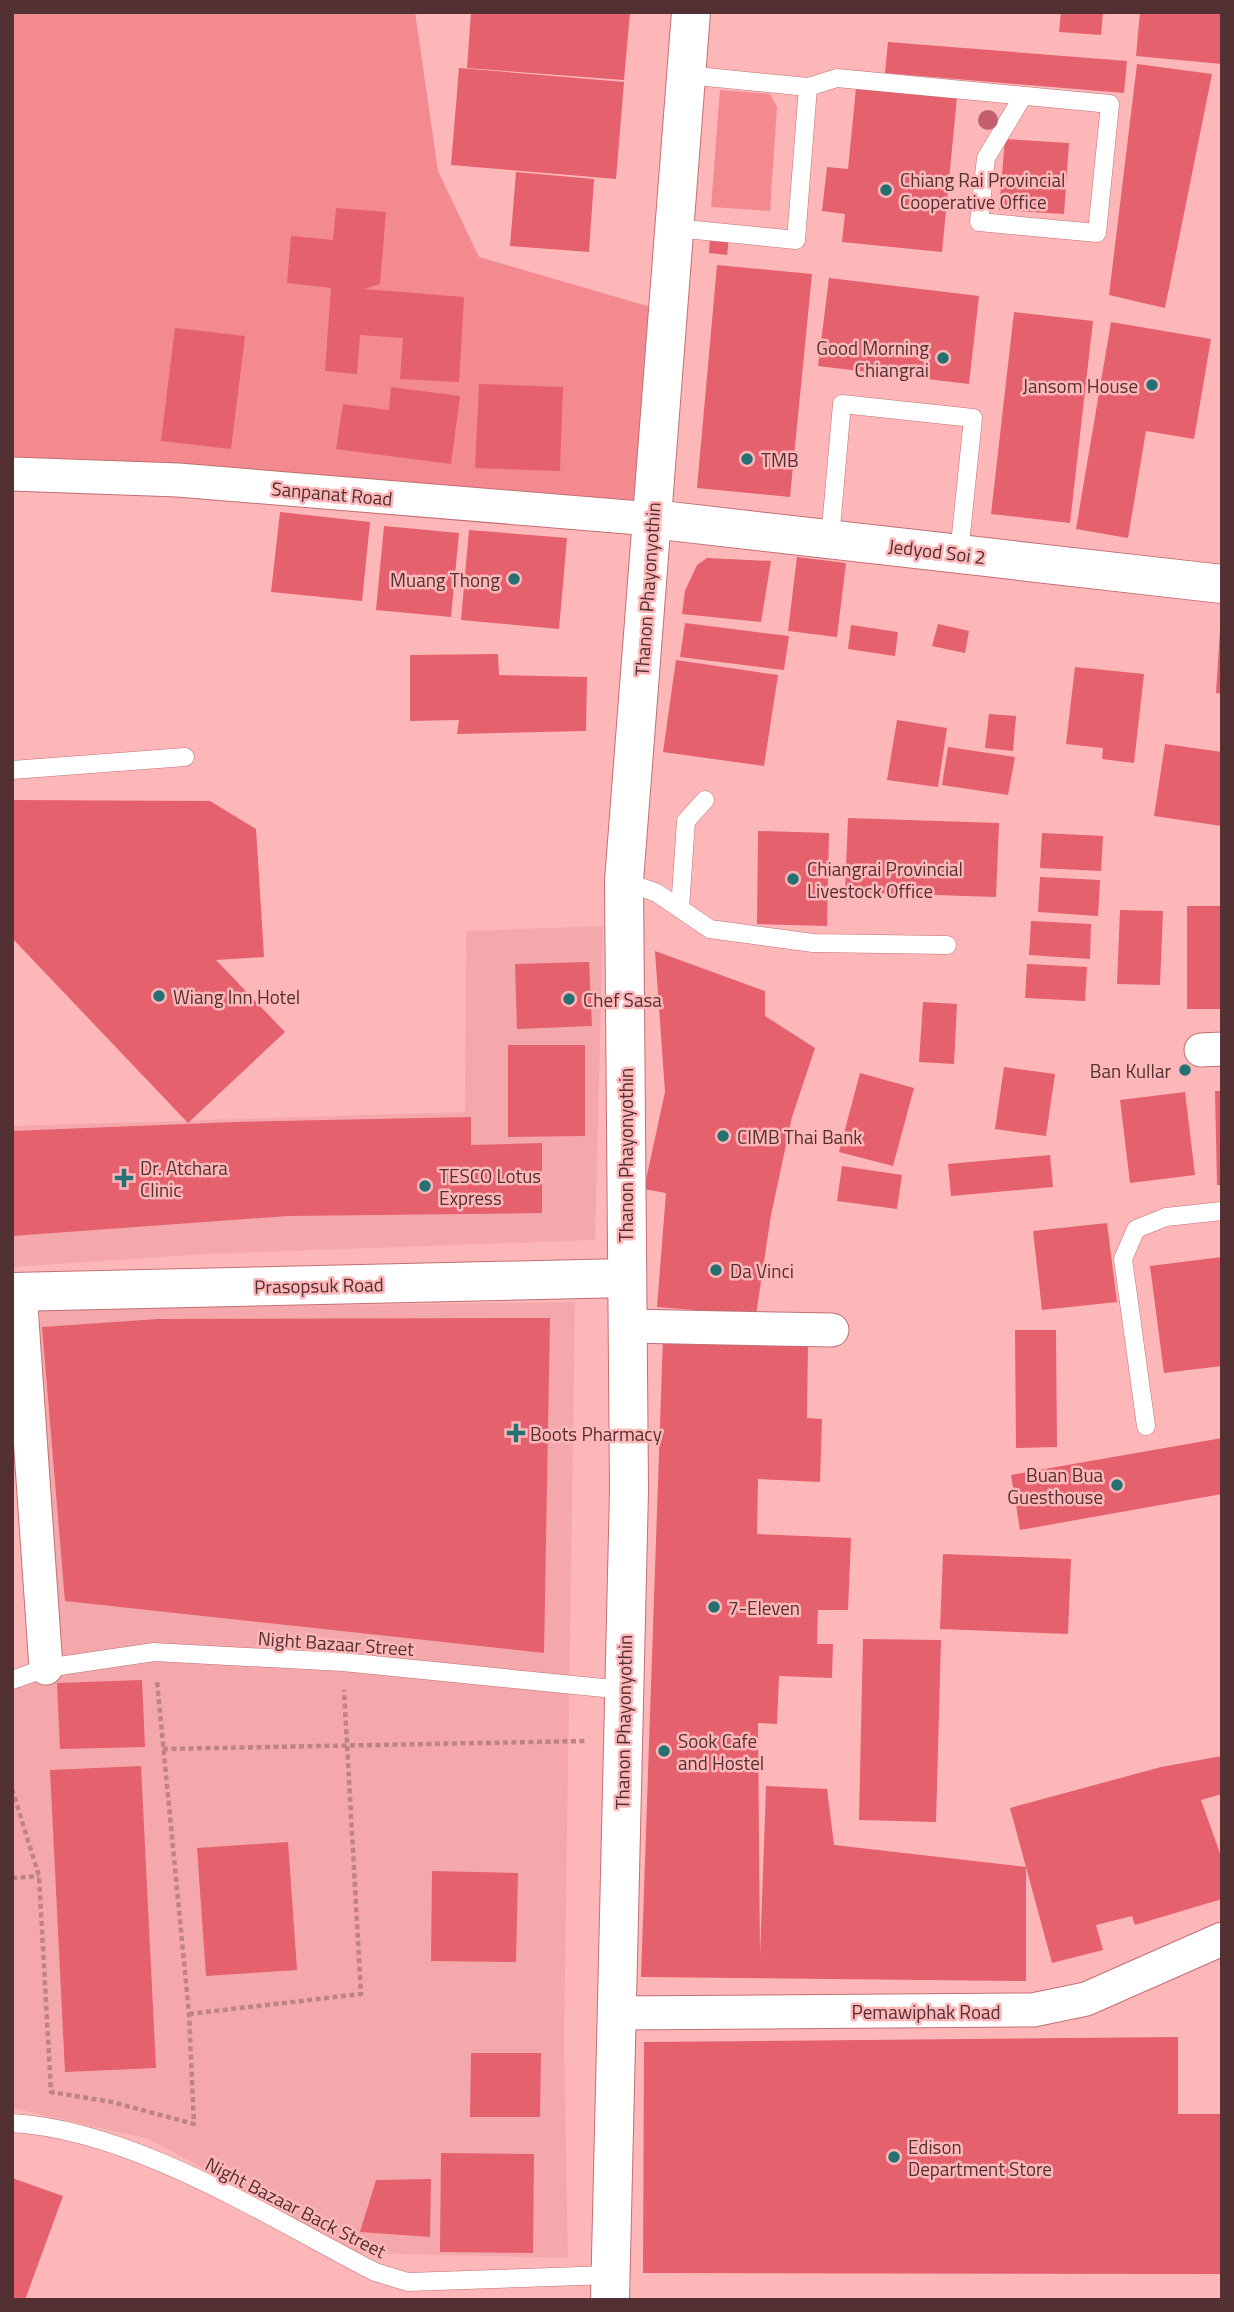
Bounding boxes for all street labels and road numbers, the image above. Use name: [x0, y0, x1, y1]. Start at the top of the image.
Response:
street label: Sanpanat Road: [270, 473, 394, 513]
street label: Thanon Phayonyothin: [626, 501, 668, 677]
street label: Jedyod Soi 2: [887, 531, 987, 571]
street label: Thanon Phayonyothin: [611, 1068, 640, 1242]
street label: Prasopsuk Road: [254, 1269, 384, 1301]
street label: Night Bazaar Street: [257, 1623, 415, 1663]
street label: Thanon Phayonyothin: [607, 1634, 639, 1810]
street label: Pemawiphak Road: [852, 1997, 1000, 2026]
street label: Night Bazaar Back Street: [201, 2149, 392, 2265]

